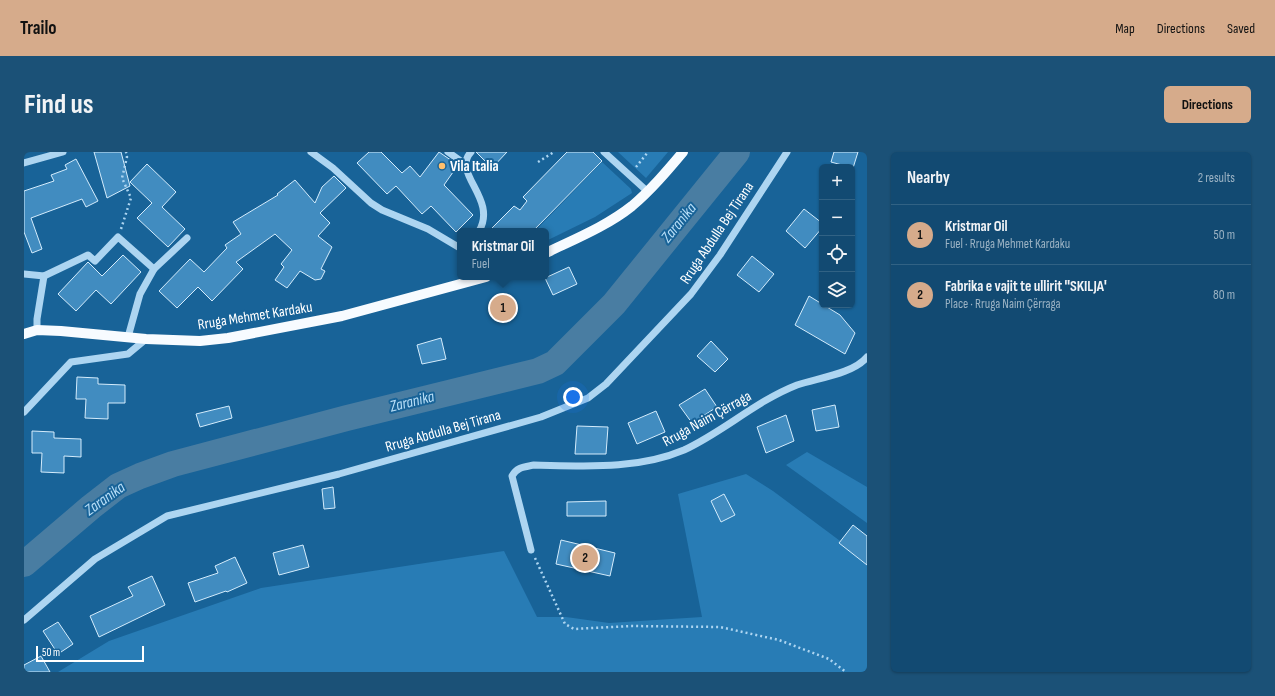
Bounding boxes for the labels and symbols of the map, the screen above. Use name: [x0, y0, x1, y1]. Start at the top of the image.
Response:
place label: Vila Italia: [450, 157, 499, 176]
marker: Vila Italia: [437, 161, 447, 171]
street label: Rruga Abdulla Bej Tirana: [676, 178, 758, 288]
water label: Zaranika: [657, 199, 701, 247]
pin: 1: [490, 293, 516, 323]
street label: Rruga Mehmet Kardaku: [196, 298, 314, 334]
water label: Zaranika: [387, 387, 437, 417]
your location: [563, 387, 583, 407]
street label: Rruga Naim Çërraga: [659, 387, 755, 451]
street label: Rruga Abdulla Bej Tirana: [383, 405, 503, 457]
water label: Zaranika: [80, 478, 129, 521]
pin: 2: [572, 543, 598, 573]
scale bar: [36, 644, 144, 663]

